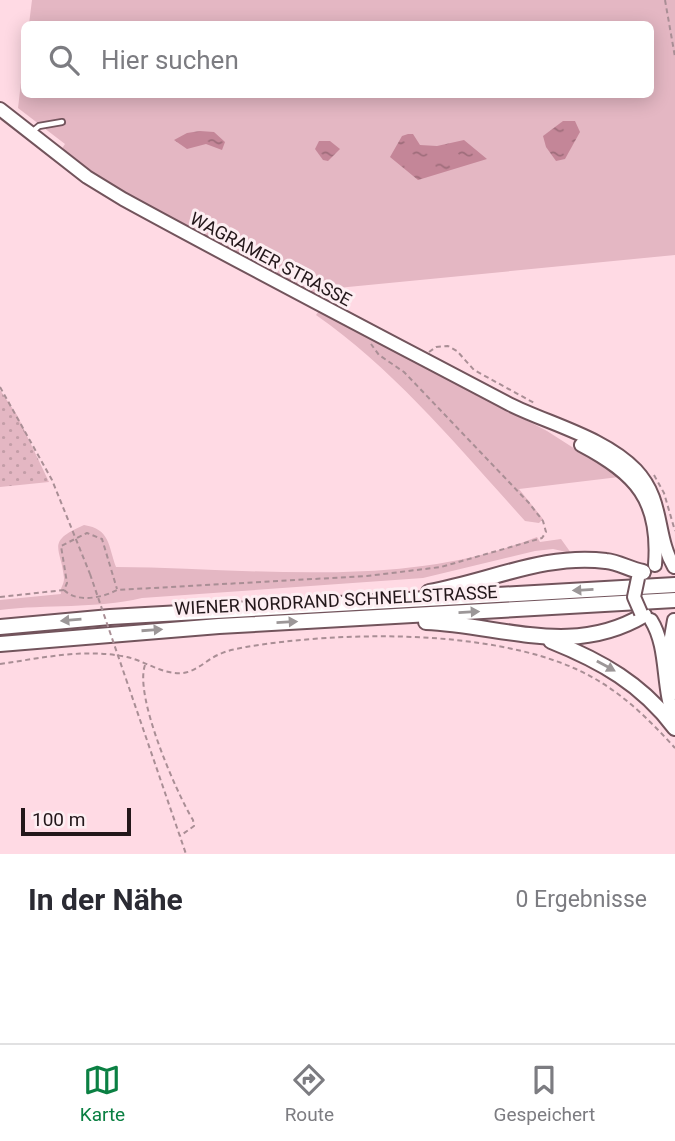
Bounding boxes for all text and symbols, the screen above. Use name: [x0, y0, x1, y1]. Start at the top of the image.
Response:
search box: [21, 21, 654, 98]
icon: search: [45, 41, 83, 79]
text: Hier suchen: [101, 45, 239, 75]
street label: WAGRAMER STRASSE: [187, 208, 355, 310]
street label: WIENER NORDRAND SCHNELLSTRASSE: [174, 581, 498, 619]
one-way arrow: [572, 585, 594, 596]
one-way arrow: [459, 606, 481, 617]
one-way arrow: [60, 615, 82, 626]
one-way arrow: [276, 616, 298, 627]
one-way arrow: [142, 624, 164, 635]
one-way arrow: [596, 660, 615, 672]
scale bar: [21, 805, 131, 837]
text: 100 m: [32, 808, 85, 831]
text: In der Nähe: [28, 882, 183, 917]
text: 0 Ergebnisse: [515, 886, 647, 913]
tab: Karte: [80, 1061, 125, 1126]
tab: Route: [285, 1061, 334, 1126]
tab: Gespeichert: [493, 1061, 595, 1126]

